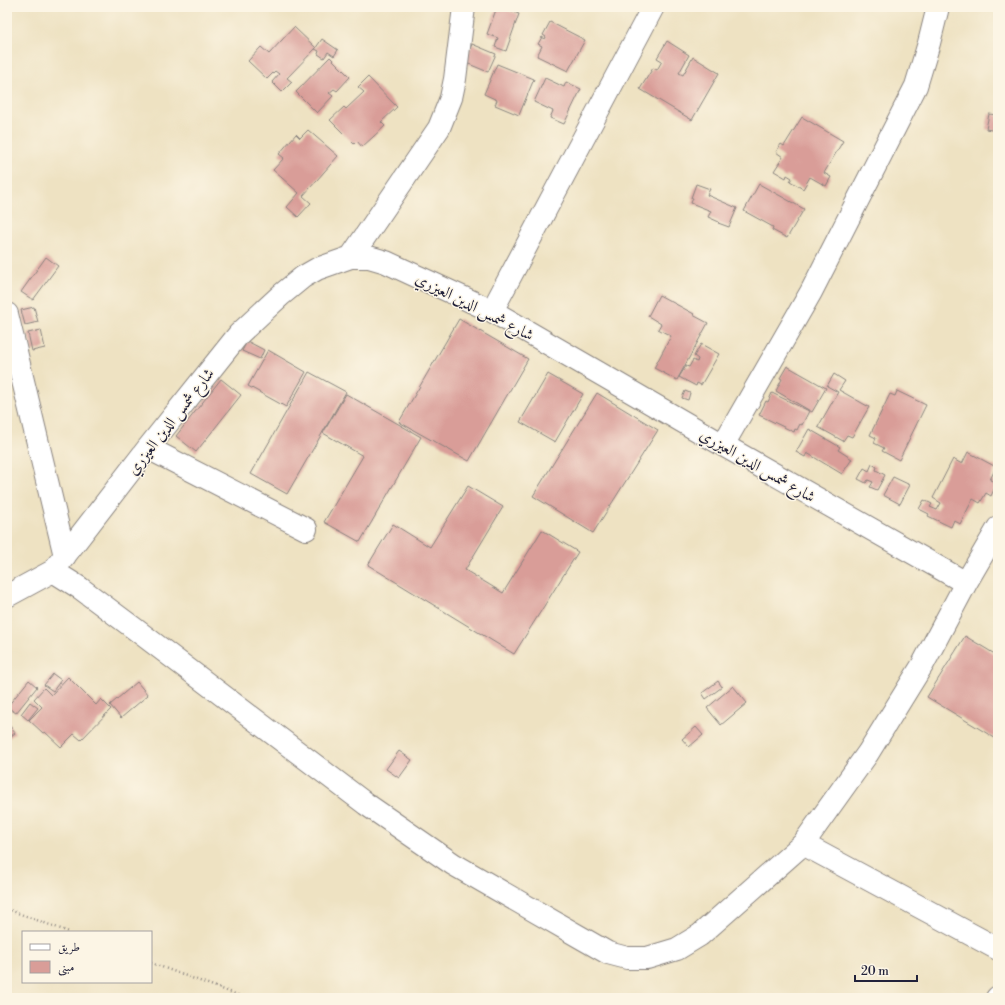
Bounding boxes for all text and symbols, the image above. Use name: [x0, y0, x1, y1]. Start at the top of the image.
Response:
street label: شارع شمس الدين العيزري: [411, 268, 537, 348]
street label: شارع شمس الدين العيزري: [123, 364, 221, 481]
street label: شارع شمس الدين العيزري: [695, 425, 819, 510]
legend: [22, 931, 152, 983]
text: طريق: [58, 940, 80, 955]
scale bar: [855, 957, 917, 983]
text: مبنى: [58, 960, 74, 976]
text: 20 m: [861, 964, 889, 979]

